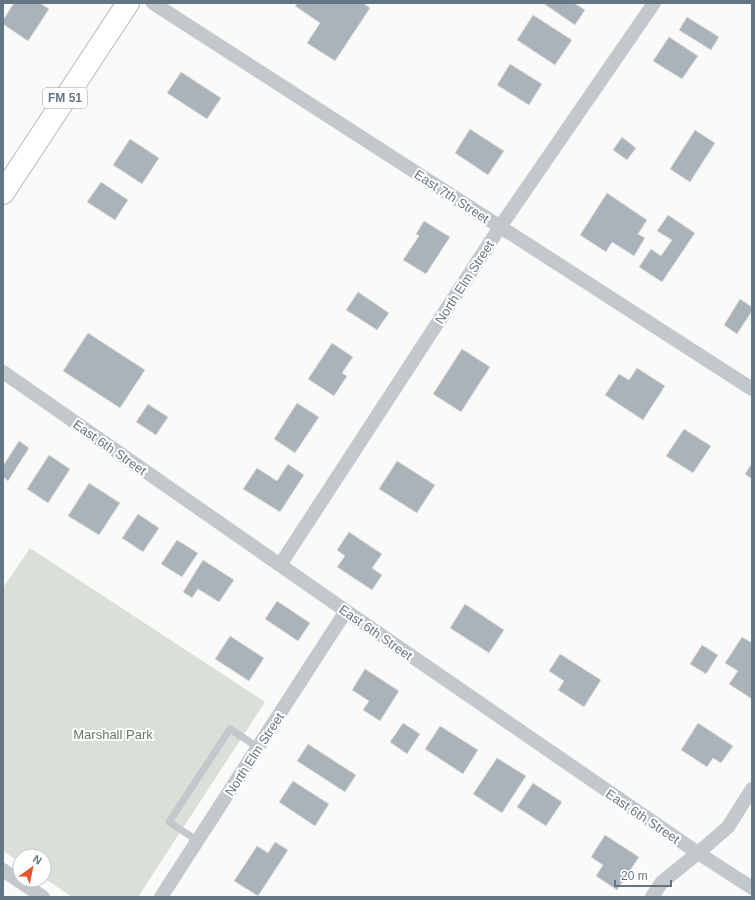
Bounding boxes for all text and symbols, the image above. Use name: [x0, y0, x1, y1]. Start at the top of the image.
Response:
road number: FM 51: [43, 88, 87, 108]
street label: East 7th Street: [412, 167, 492, 226]
street label: North Elm Street: [432, 238, 497, 327]
street label: East 6th Street: [70, 417, 150, 478]
street label: East 6th Street: [336, 602, 416, 663]
street label: North Elm Street: [222, 710, 287, 799]
park label: Marshall Park: [73, 727, 153, 742]
street label: East 6th Street: [603, 786, 683, 847]
north arrow: [12, 848, 52, 888]
text: N: [31, 852, 44, 867]
scale bar: [615, 862, 671, 888]
text: 20 m: [621, 869, 648, 883]

